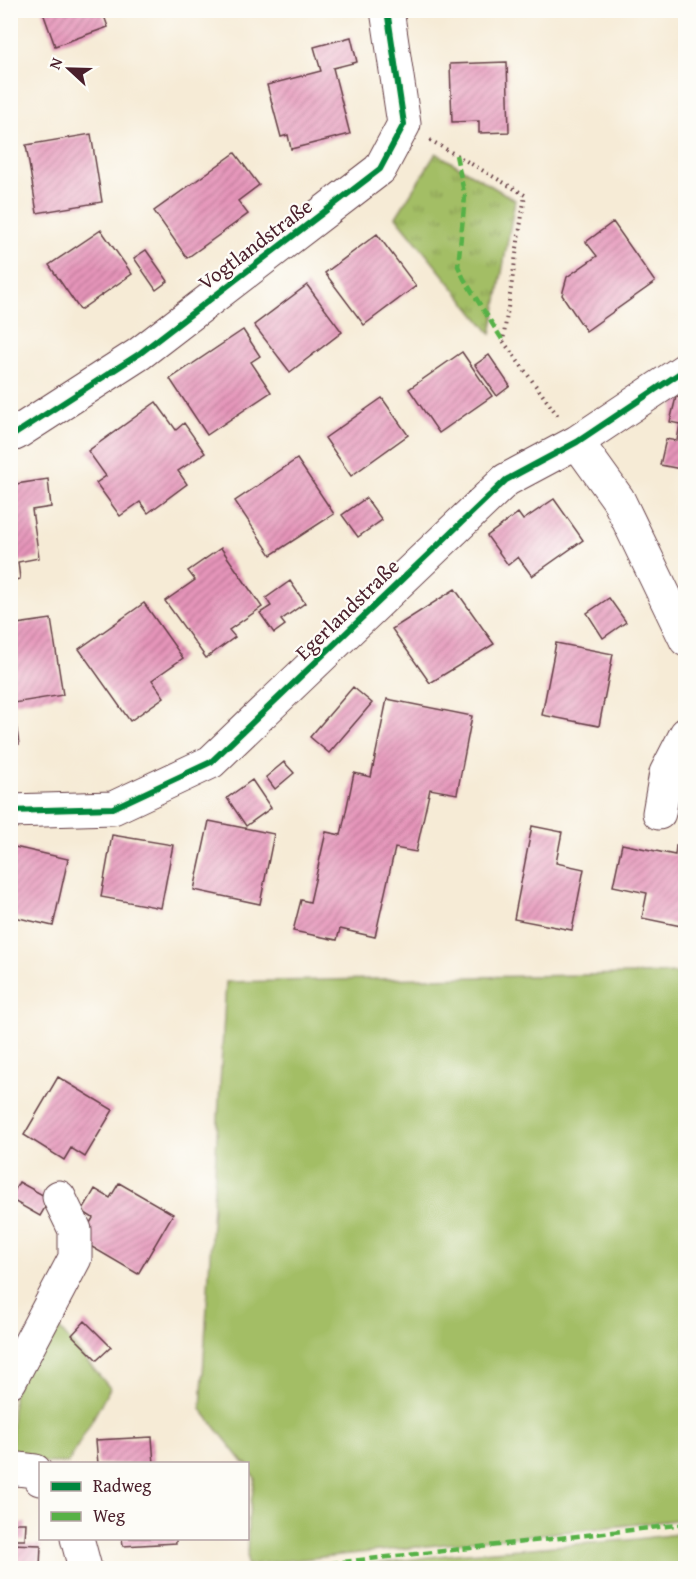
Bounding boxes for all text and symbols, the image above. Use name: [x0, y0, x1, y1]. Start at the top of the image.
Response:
north arrow: [39, 39, 99, 99]
text: N: [42, 54, 68, 73]
street label: Vogtlandstraße: [191, 191, 319, 297]
street label: Egerlandstraße: [288, 551, 406, 667]
legend: [39, 1462, 249, 1540]
text: Radweg: [93, 1472, 151, 1499]
text: Weg: [93, 1502, 125, 1529]

